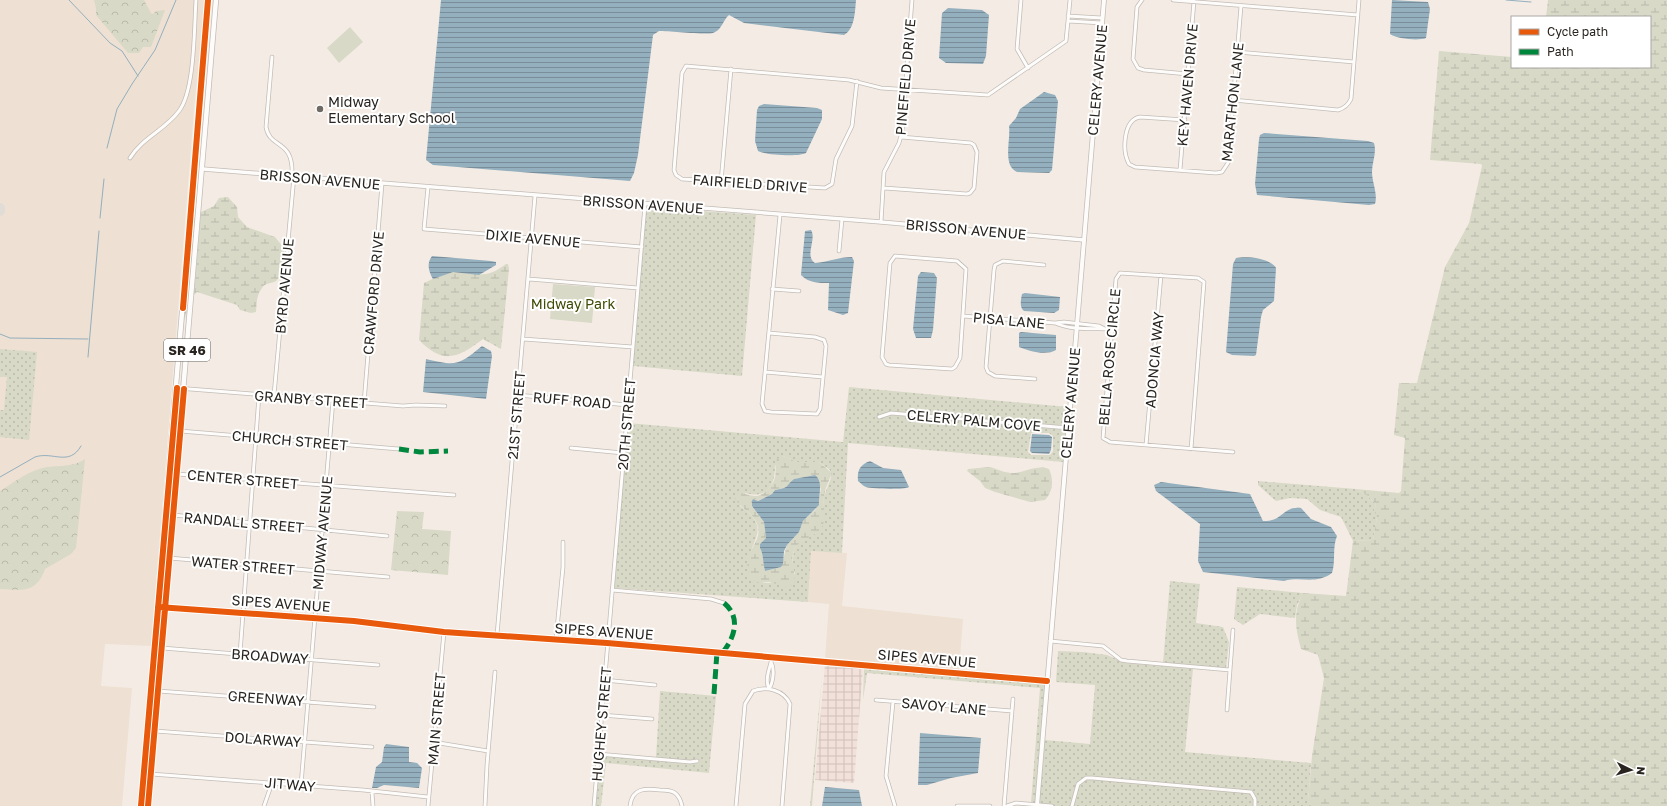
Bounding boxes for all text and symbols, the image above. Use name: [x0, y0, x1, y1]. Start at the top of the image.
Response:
legend: [1511, 16, 1651, 68]
street label: PINEFIELD DRIVE: [891, 18, 919, 136]
street label: KEY HAVEN DRIVE: [1173, 23, 1201, 147]
street label: CELERY AVENUE: [1084, 24, 1110, 136]
text: Cycle path: [1547, 24, 1608, 39]
street label: MARATHON LANE: [1217, 41, 1247, 163]
text: Path: [1547, 44, 1574, 59]
place label: Midway Elementary School: [328, 93, 455, 126]
marker: Midway Elementary School: [315, 104, 325, 114]
street label: BRISSON AVENUE: [259, 165, 381, 193]
street label: FAIRFIELD DRIVE: [692, 171, 808, 195]
street label: BRISSON AVENUE: [582, 191, 704, 217]
street label: BRISSON AVENUE: [905, 215, 1027, 243]
street label: DIXIE AVENUE: [485, 225, 581, 251]
street label: CRAWFORD DRIVE: [359, 230, 387, 356]
street label: BYRD AVENUE: [271, 237, 297, 335]
street label: BELLA ROSE CIRCLE: [1095, 288, 1123, 426]
park label: Midway Park: [531, 295, 615, 312]
street label: PISA LANE: [972, 308, 1046, 332]
street label: ADONCIA WAY: [1141, 311, 1167, 409]
road number: SR 46: [164, 339, 210, 361]
street label: CELERY AVENUE: [1057, 347, 1083, 459]
street label: 21ST STREET: [504, 370, 528, 460]
street label: 20TH STREET: [613, 377, 639, 471]
street label: GRANBY STREET: [254, 387, 369, 411]
street label: RUFF ROAD: [532, 388, 612, 412]
street label: CELERY PALM COVE: [906, 406, 1042, 434]
street label: CHURCH STREET: [231, 426, 349, 454]
street label: CENTER STREET: [187, 466, 300, 492]
street label: MIDWAY AVENUE: [309, 475, 335, 591]
street label: RANDALL STREET: [183, 508, 305, 536]
street label: WATER STREET: [190, 552, 296, 578]
street label: SIPES AVENUE: [231, 591, 331, 615]
street label: SIPES AVENUE: [554, 619, 654, 643]
street label: BROADWAY: [231, 645, 309, 667]
street label: SIPES AVENUE: [877, 645, 977, 671]
street label: HUGHEY STREET: [588, 665, 615, 782]
street label: MAIN STREET: [423, 672, 449, 766]
street label: GREENWAY: [227, 687, 305, 709]
street label: SAVOY LANE: [901, 694, 987, 718]
street label: DOLARWAY: [224, 728, 302, 750]
north arrow: [1611, 750, 1651, 790]
text: N: [1635, 766, 1648, 776]
street label: JITWAY: [264, 773, 316, 795]

